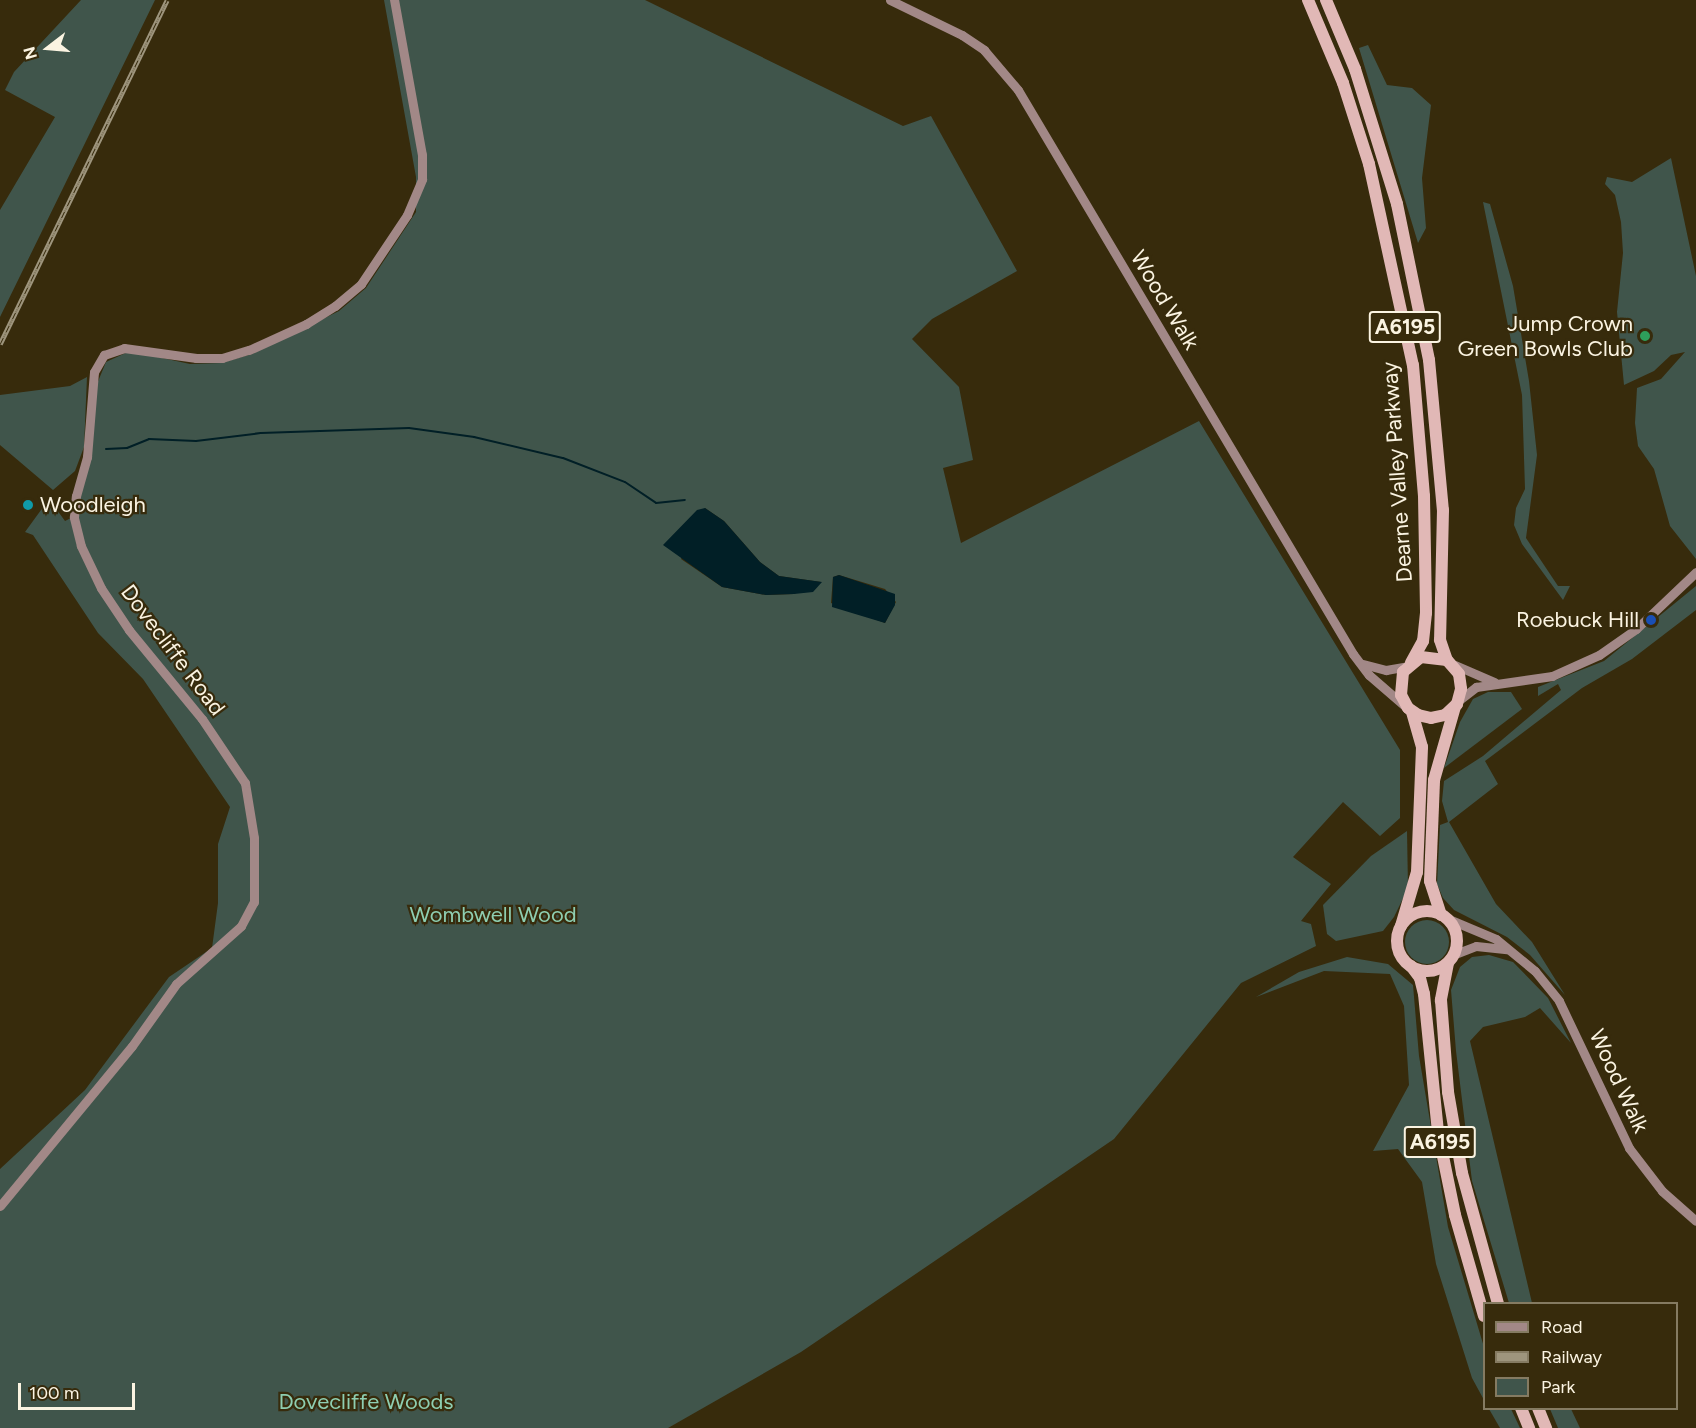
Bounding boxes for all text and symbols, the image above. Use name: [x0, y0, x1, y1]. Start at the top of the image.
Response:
north arrow: [18, 18, 78, 78]
text: N: [19, 45, 41, 62]
street label: Wood Walk: [1125, 246, 1205, 354]
road number: A6195: [1368, 309, 1442, 345]
place label: Jump Crown Green Bowls Club: [1458, 310, 1633, 362]
marker: Jump Crown Green Bowls Club: [1638, 329, 1652, 343]
street label: Dearne Valley Parkway: [1376, 361, 1418, 583]
place label: Woodleigh: [40, 492, 146, 518]
marker: Woodleigh: [21, 498, 35, 512]
street label: Dovecliffe Road: [115, 579, 231, 721]
place label: Roebuck Hill: [1516, 607, 1639, 633]
marker: Roebuck Hill: [1644, 613, 1658, 627]
park label: Wombwell Wood: [409, 902, 577, 928]
street label: Wood Walk: [1584, 1025, 1654, 1137]
road number: A6195: [1402, 1124, 1478, 1160]
legend: [1483, 1302, 1678, 1410]
text: Road: [1541, 1316, 1582, 1338]
text: Railway: [1541, 1346, 1602, 1368]
scale bar: [21, 1371, 138, 1409]
text: Park: [1541, 1376, 1575, 1398]
text: 100 m: [29, 1382, 79, 1404]
park label: Dovecliffe Woods: [278, 1389, 454, 1415]

